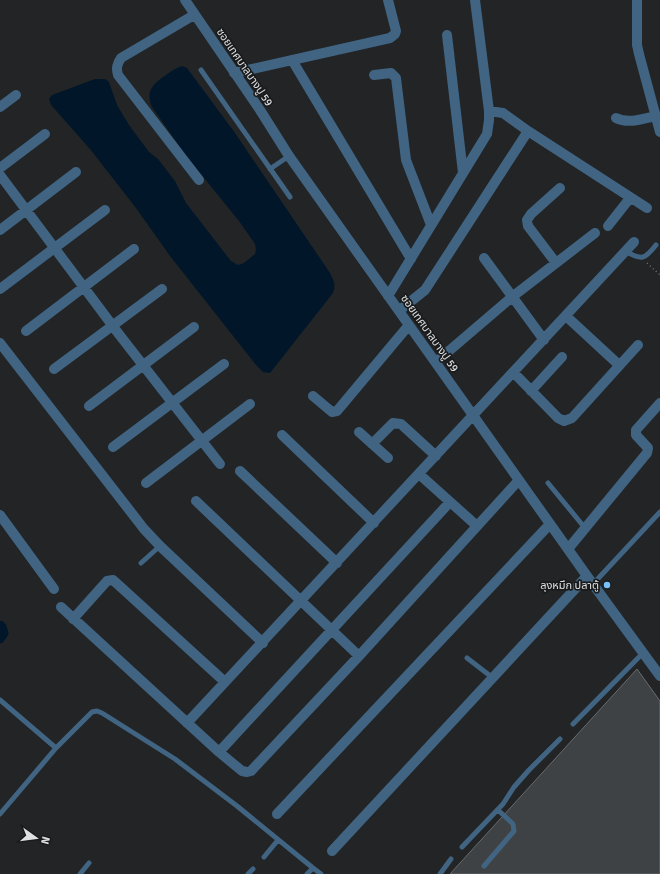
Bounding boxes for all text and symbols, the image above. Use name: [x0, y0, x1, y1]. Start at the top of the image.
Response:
street label: ซอยเทศบาลบางปู 59: [214, 26, 275, 109]
street label: ซอยเทศบาลบางปู 59: [398, 292, 461, 374]
place label: ลุงหมึก ปลาตู้: [540, 579, 599, 592]
marker: ลุงหมึก ปลาตู้: [602, 580, 612, 590]
north arrow: [16, 818, 56, 858]
text: N: [38, 835, 52, 846]

